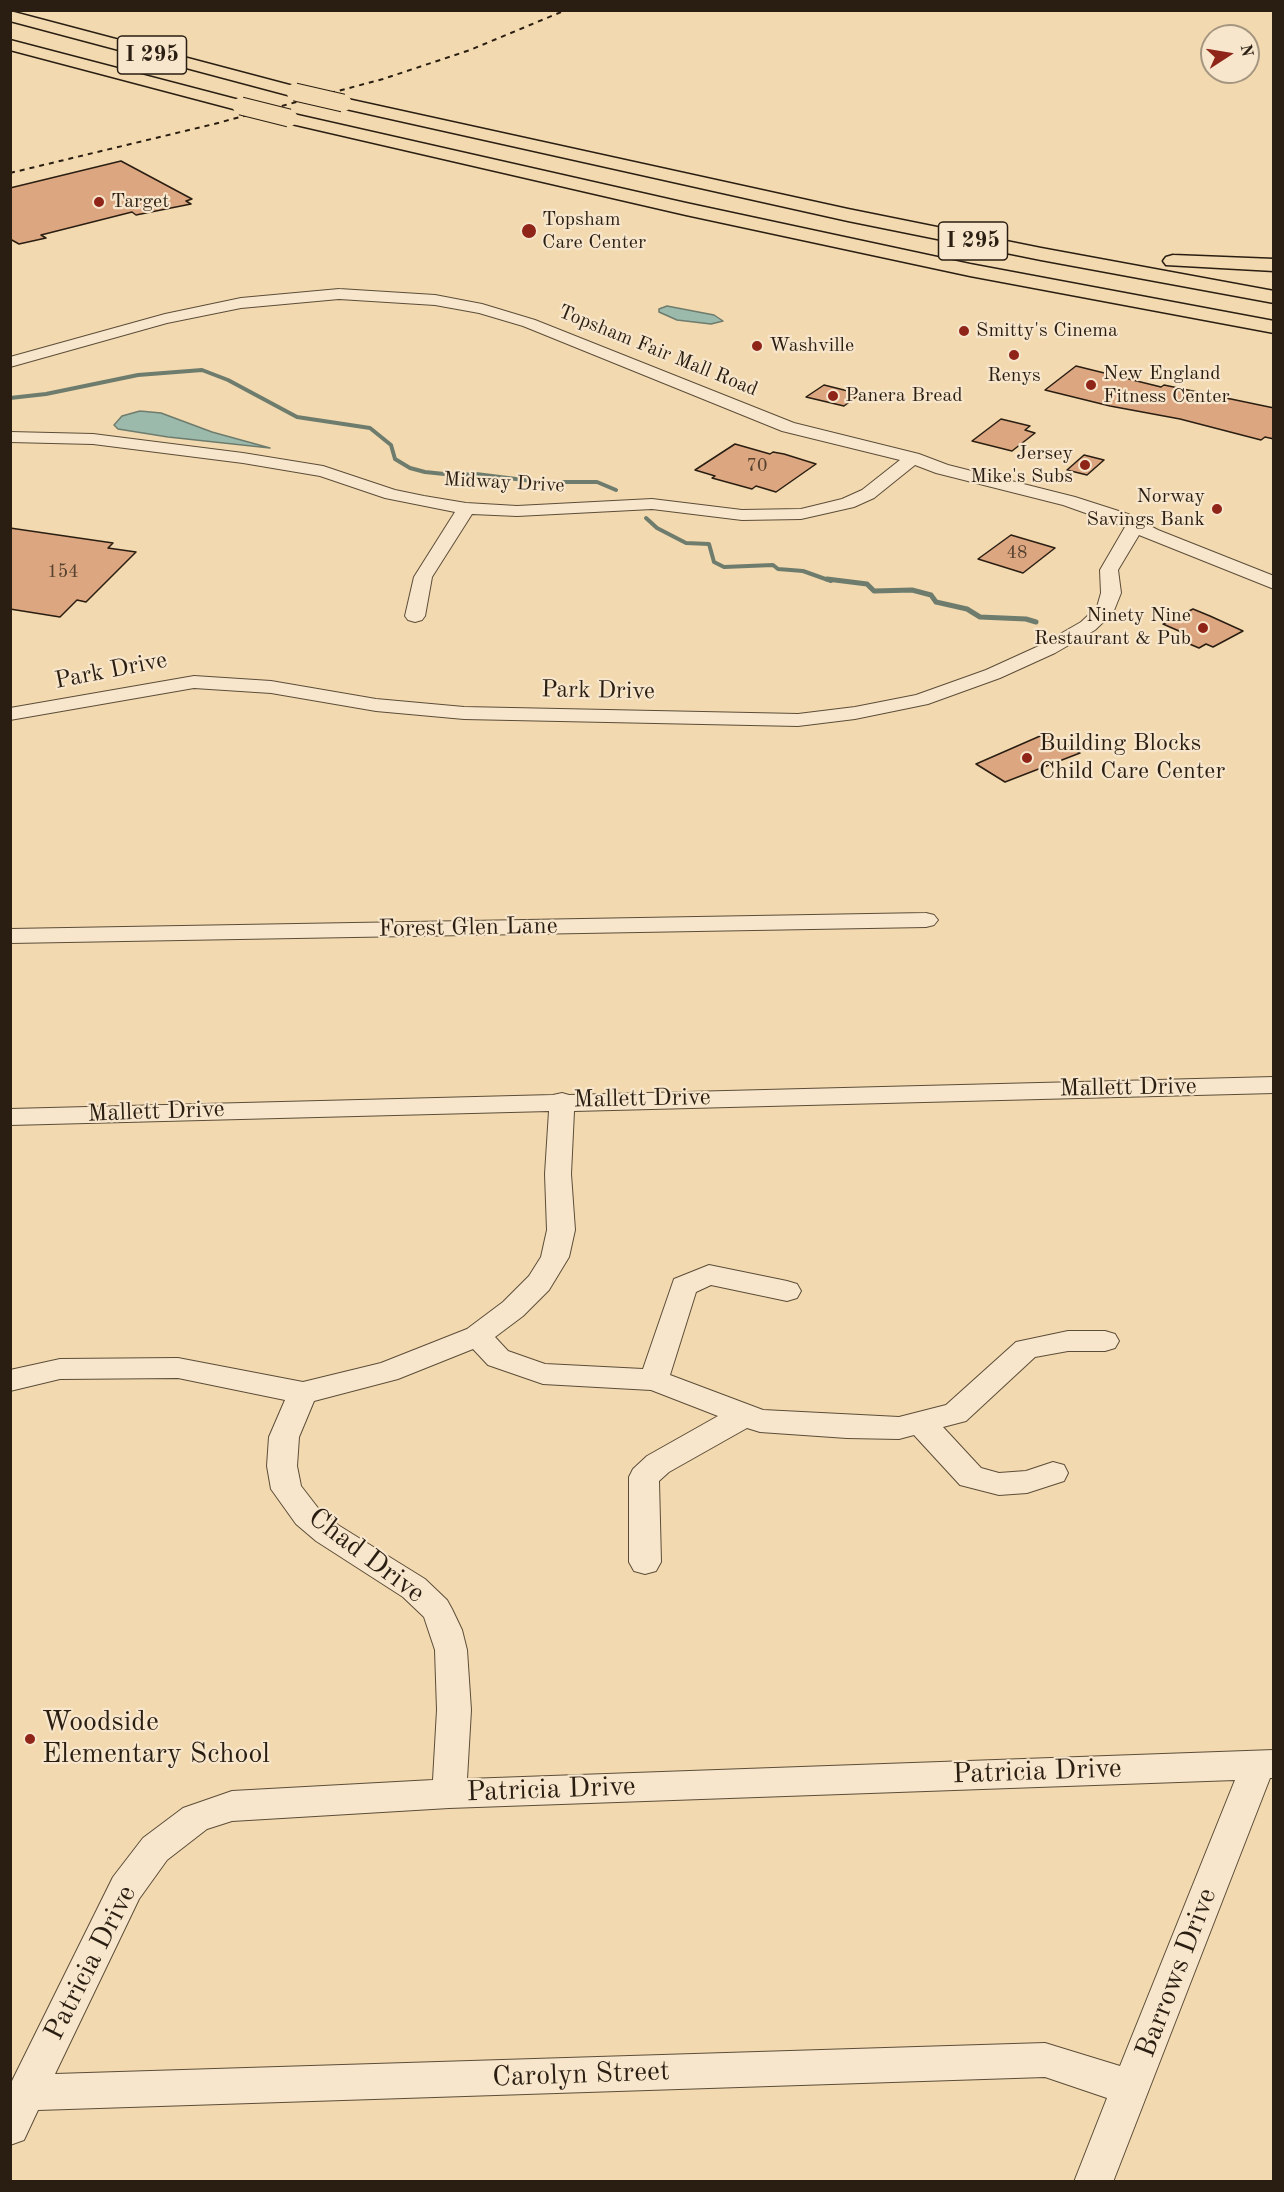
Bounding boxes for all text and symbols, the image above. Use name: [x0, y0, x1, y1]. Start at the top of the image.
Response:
north arrow: [1200, 24, 1260, 84]
road number: I 295: [118, 36, 186, 74]
text: N: [1237, 43, 1255, 58]
place label: Target: [111, 190, 169, 214]
marker: Target: [92, 195, 106, 209]
place label: Topsham Care Center: [542, 208, 646, 255]
marker: Topsham Care Center: [520, 222, 538, 240]
road number: I 295: [938, 222, 1008, 260]
street label: Topsham Fair Mall Road: [555, 300, 761, 402]
place label: Smitty's Cinema: [976, 319, 1118, 343]
marker: Smitty's Cinema: [957, 324, 971, 338]
place label: Washville: [769, 334, 854, 358]
marker: Washville: [750, 339, 764, 353]
marker: Renys: [1007, 348, 1021, 362]
place label: New England Fitness Center: [1103, 362, 1230, 409]
place label: Renys: [987, 364, 1041, 388]
marker: New England Fitness Center: [1084, 378, 1098, 392]
place label: Panera Bread: [845, 384, 963, 408]
marker: Panera Bread: [826, 389, 840, 403]
place label: Jersey Mike's Subs: [970, 442, 1073, 489]
house number: 70: [747, 455, 767, 477]
marker: Jersey Mike's Subs: [1078, 458, 1092, 472]
street label: Midway Drive: [443, 468, 565, 498]
place label: Norway Savings Bank: [1087, 485, 1205, 532]
marker: Norway Savings Bank: [1210, 502, 1224, 516]
house number: 48: [1007, 542, 1027, 564]
house number: 154: [47, 561, 79, 583]
place label: Ninety Nine Restaurant & Pub: [1034, 604, 1191, 651]
marker: Ninety Nine Restaurant & Pub: [1196, 621, 1210, 635]
street label: Park Drive: [52, 646, 170, 696]
street label: Park Drive: [541, 676, 655, 706]
place label: Building Blocks Child Care Center: [1039, 730, 1225, 786]
marker: Building Blocks Child Care Center: [1020, 751, 1034, 765]
street label: Forest Glen Lane: [378, 912, 558, 944]
street label: Mallett Drive: [1059, 1072, 1197, 1104]
street label: Mallett Drive: [573, 1083, 711, 1115]
street label: Mallett Drive: [87, 1095, 225, 1129]
street label: Chad Drive: [301, 1501, 431, 1611]
place label: Woodside Elementary School: [42, 1706, 270, 1772]
marker: Woodside Elementary School: [23, 1732, 37, 1746]
street label: Patricia Drive: [952, 1752, 1122, 1792]
street label: Patricia Drive: [466, 1770, 636, 1810]
street label: Patricia Drive: [38, 1880, 144, 2046]
street label: Barrows Drive: [1129, 1884, 1225, 2062]
street label: Carolyn Street: [492, 2055, 670, 2095]

